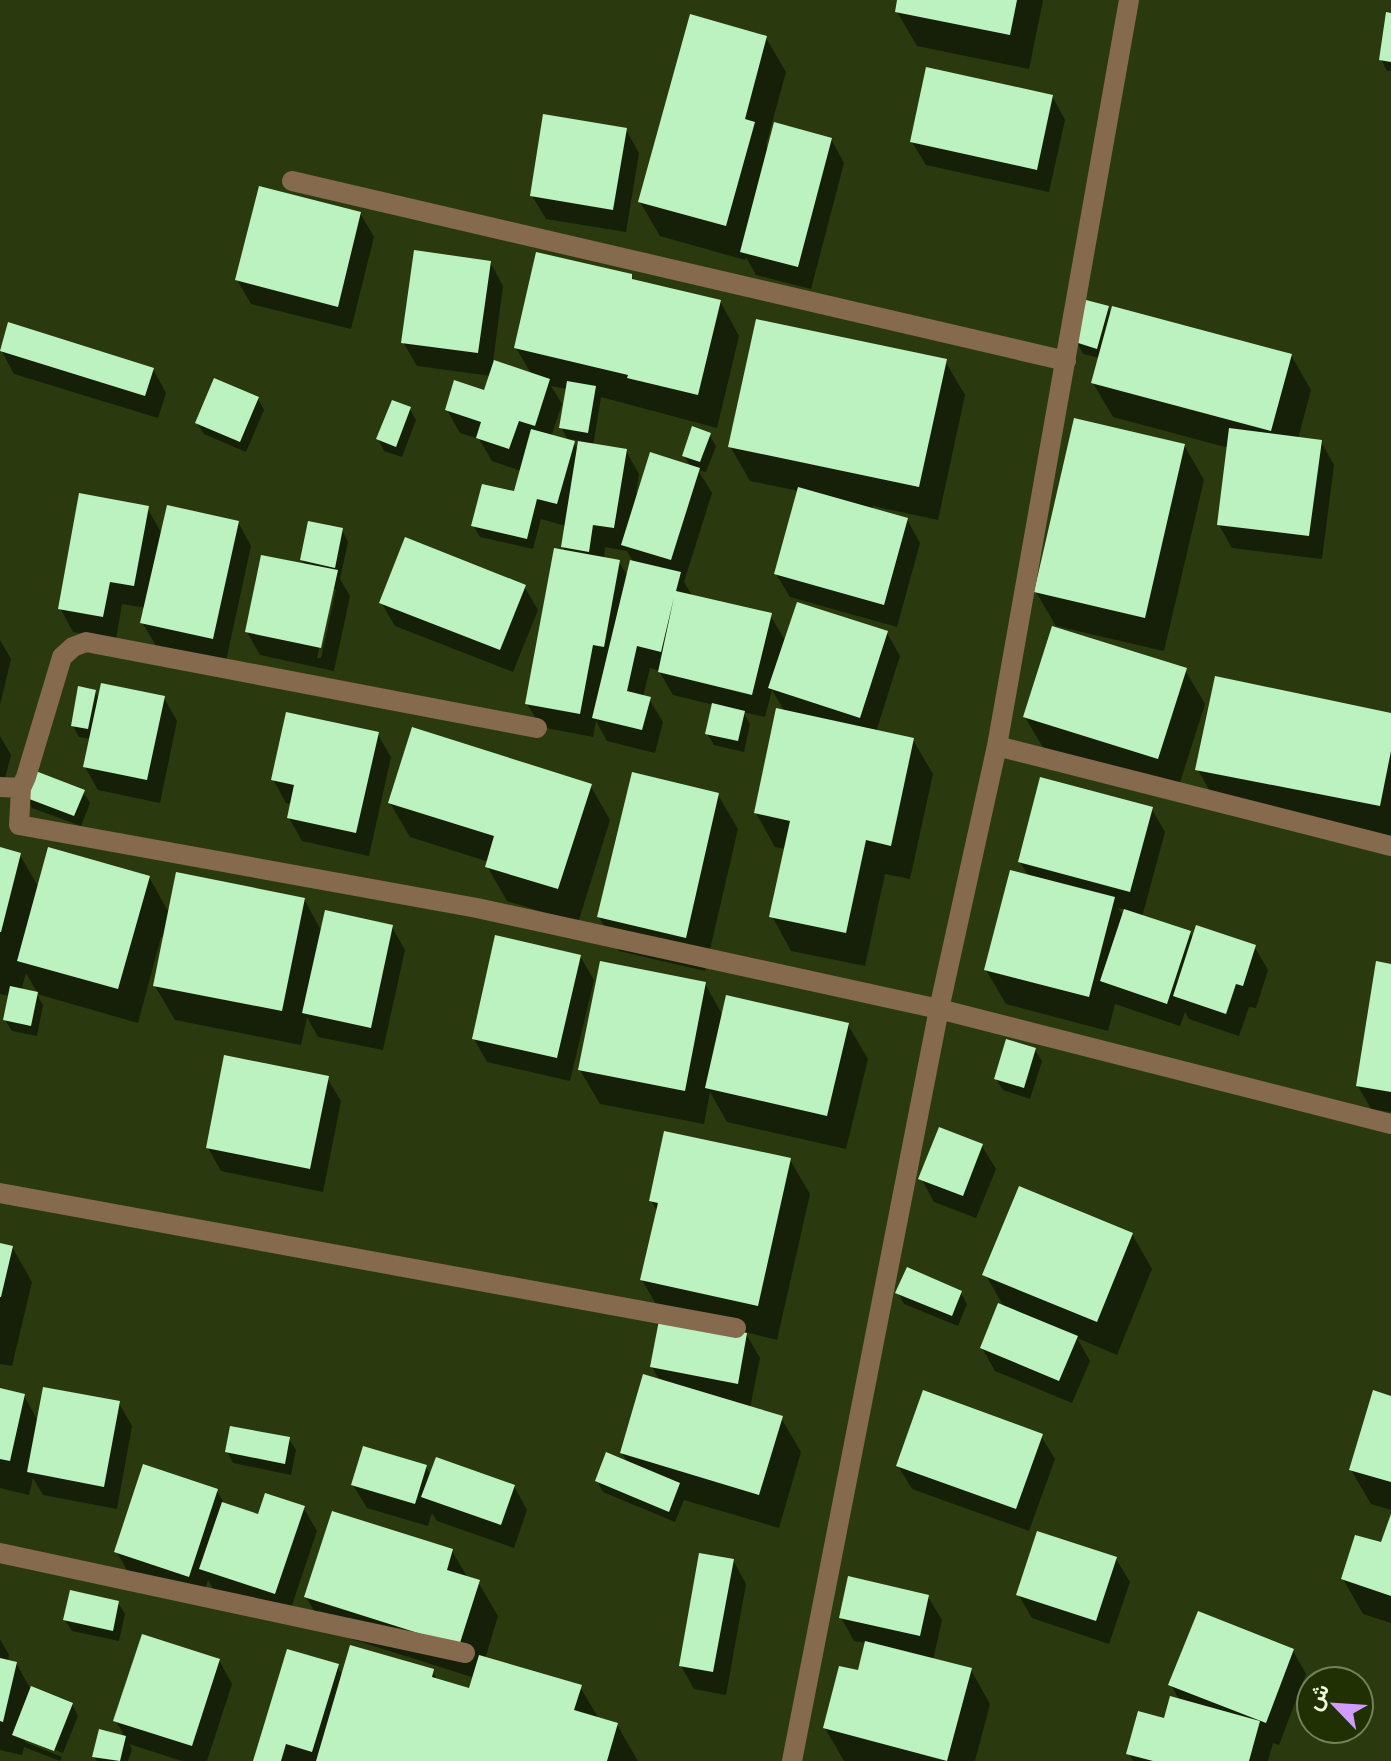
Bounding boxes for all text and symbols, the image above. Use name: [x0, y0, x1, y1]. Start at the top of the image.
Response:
north arrow: [1295, 1665, 1375, 1745]
text: ش: [1300, 1679, 1335, 1714]

